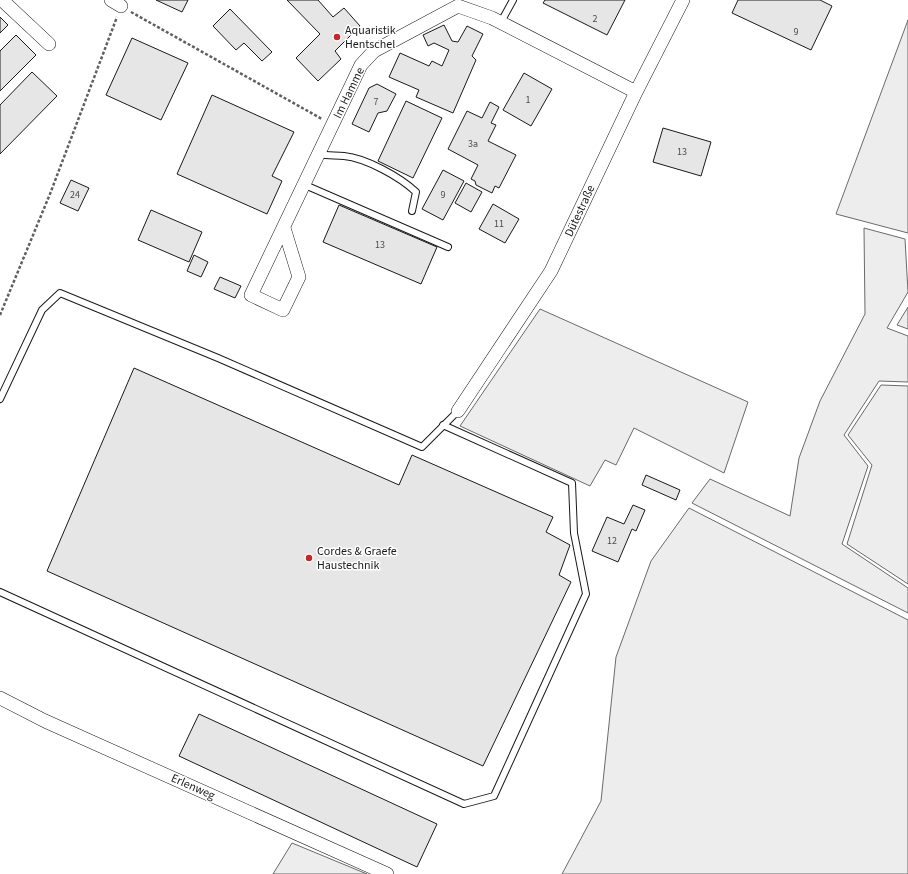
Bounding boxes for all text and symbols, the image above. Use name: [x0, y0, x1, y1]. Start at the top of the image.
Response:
house number: 2: [593, 12, 598, 26]
place label: Aquaristik Hentschel: [345, 22, 396, 53]
house number: 9: [794, 25, 799, 39]
marker: Aquaristik Hentschel: [332, 32, 342, 42]
street label: Im Hamme: [329, 64, 369, 122]
house number: 1: [526, 93, 531, 107]
house number: 7: [374, 95, 379, 109]
house number: 3a: [468, 137, 478, 151]
house number: 13: [677, 145, 687, 159]
street label: Dütestraße: [561, 182, 599, 240]
house number: 24: [70, 188, 80, 202]
house number: 9: [441, 188, 446, 202]
house number: 11: [494, 217, 504, 231]
house number: 13: [375, 238, 385, 252]
house number: 12: [607, 534, 617, 548]
place label: Cordes & Graefe Haustechnik: [317, 543, 397, 574]
marker: Cordes & Graefe Haustechnik: [304, 553, 314, 563]
street label: Erlenweg: [168, 770, 218, 804]

